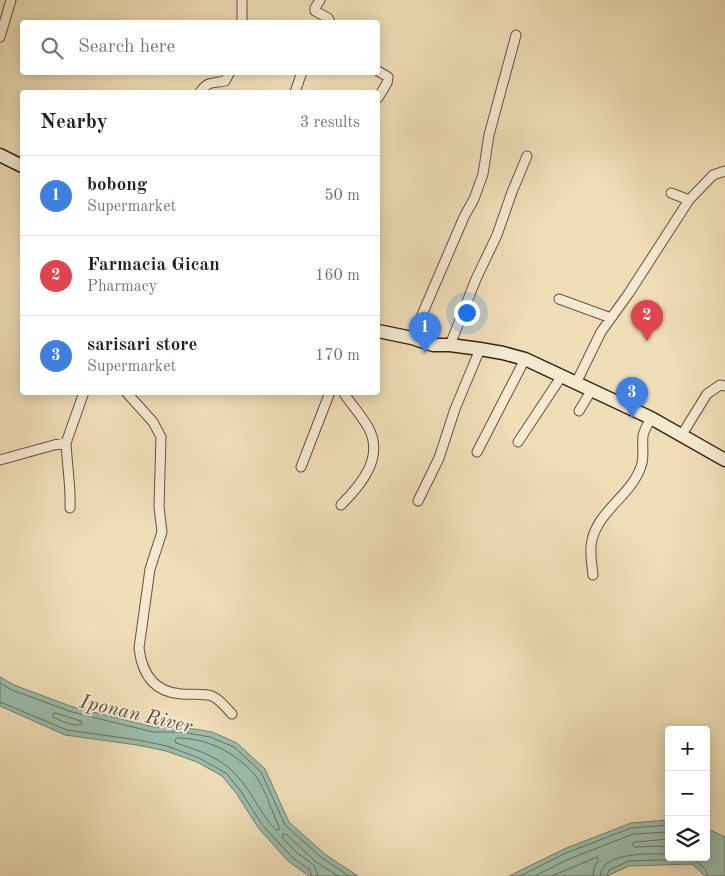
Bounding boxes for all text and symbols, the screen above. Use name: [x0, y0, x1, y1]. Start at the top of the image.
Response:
search box: [20, 20, 380, 75]
icon: search: [38, 34, 66, 62]
text: Search here: [78, 38, 175, 57]
text: Nearby: [40, 112, 108, 133]
text: 3 results: [300, 115, 360, 131]
text: bobong: [87, 176, 147, 195]
text: 1: [51, 188, 61, 204]
text: 50 m: [324, 188, 360, 204]
text: Supermarket: [87, 199, 176, 215]
text: Farmacia Gican: [87, 256, 220, 275]
text: 2: [51, 268, 61, 284]
text: 160 m: [315, 268, 360, 284]
text: Pharmacy: [87, 279, 157, 295]
your location: [454, 300, 480, 326]
pin: 2: [631, 300, 663, 341]
pin: 1: [409, 312, 441, 353]
text: sarisari store: [87, 336, 198, 355]
text: 3: [51, 348, 61, 364]
text: 170 m: [315, 348, 360, 364]
text: Supermarket: [87, 359, 176, 375]
pin: 3: [616, 377, 648, 418]
water label: Iponan River: [77, 692, 194, 738]
map controls: [665, 726, 710, 861]
button: +: [665, 726, 710, 771]
button: −: [665, 771, 710, 816]
button: layers: [665, 816, 710, 861]

